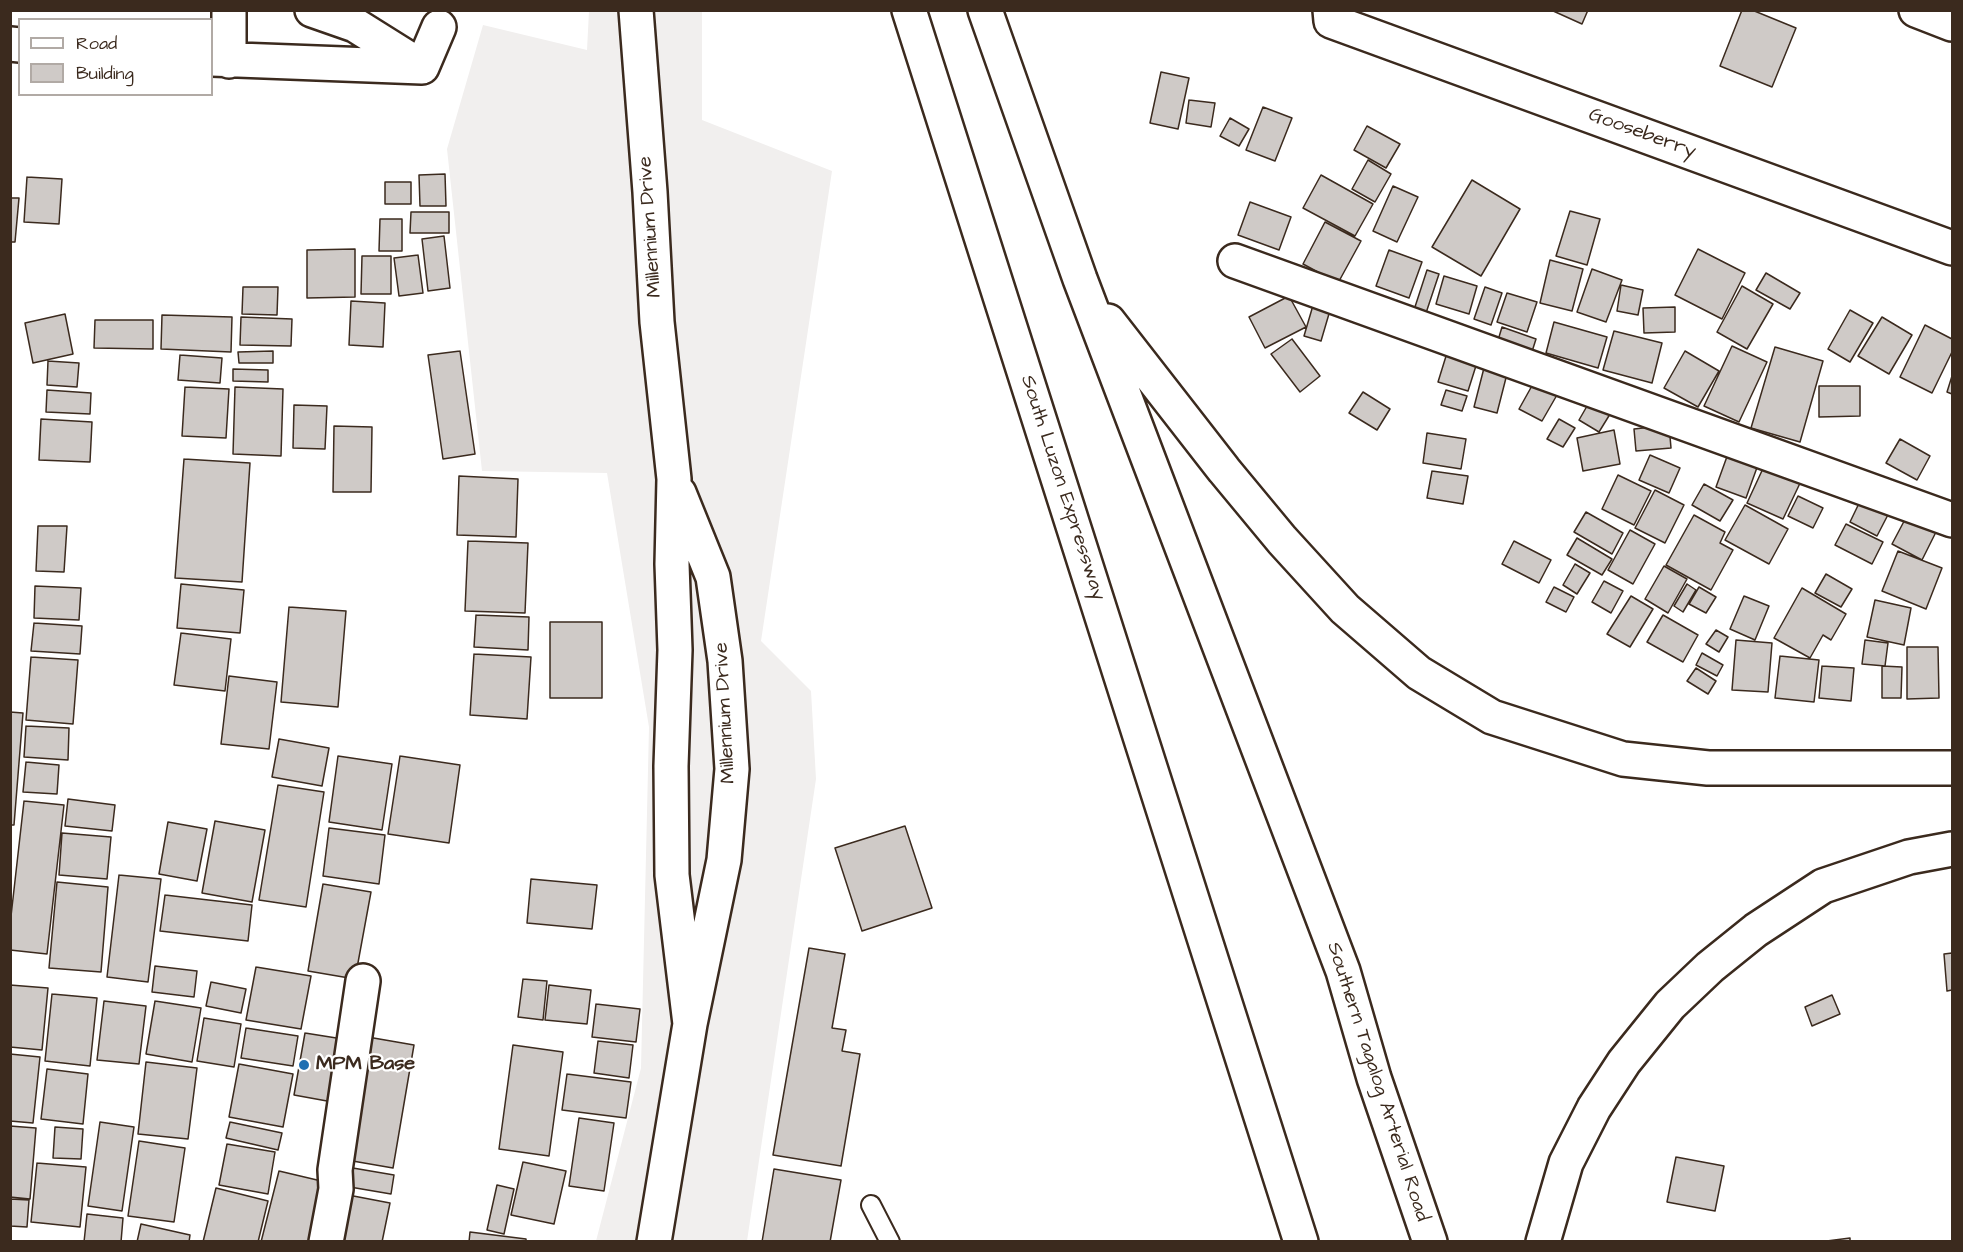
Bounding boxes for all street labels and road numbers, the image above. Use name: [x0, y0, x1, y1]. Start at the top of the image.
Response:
street label: Gooseberry: [1585, 104, 1699, 164]
street label: Millennium Drive: [634, 156, 668, 298]
street label: South Luzon Expressway: [1014, 373, 1110, 603]
street label: Millennium Drive: [710, 642, 742, 784]
street label: Southern Tagalog Arterial Road: [1320, 939, 1434, 1225]

